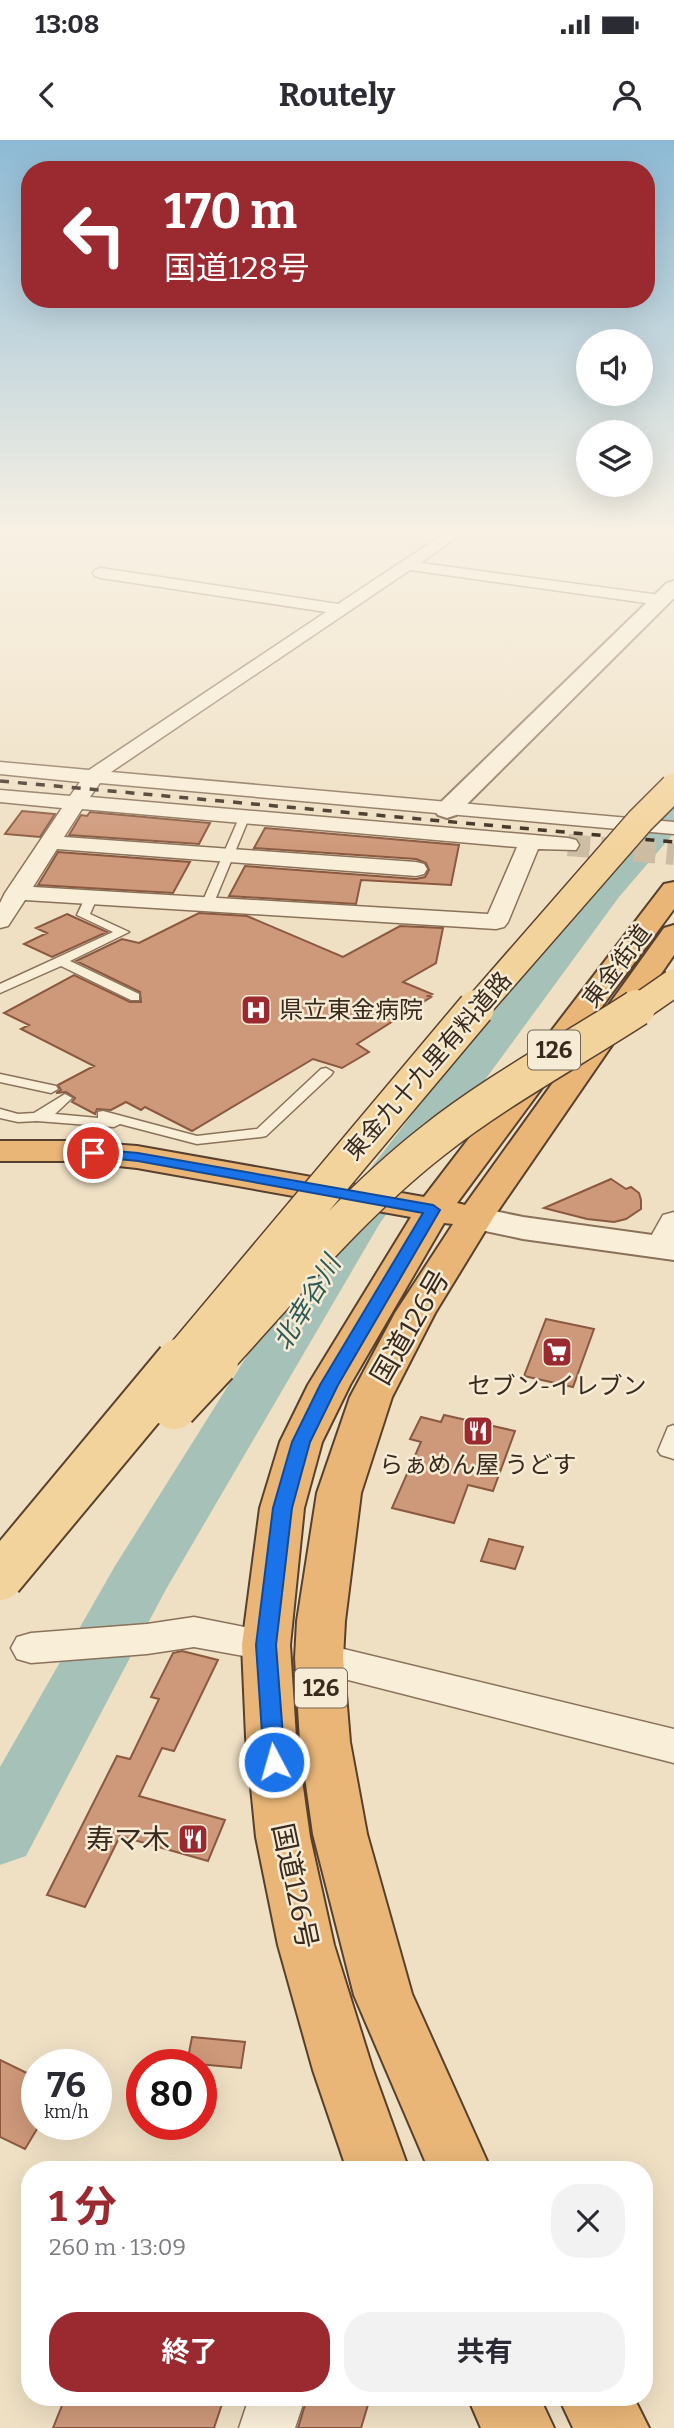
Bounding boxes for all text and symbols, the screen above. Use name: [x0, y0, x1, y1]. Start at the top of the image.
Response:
text: 13:08: [35, 9, 99, 40]
icon: back: [28, 76, 66, 114]
text: Routely: [279, 76, 395, 114]
icon: person: [608, 76, 646, 114]
text: 170 m: [164, 182, 297, 241]
icon: left: [49, 189, 140, 280]
text: 国道128号: [164, 249, 310, 287]
map controls: [576, 329, 653, 497]
button: sound: [576, 329, 653, 406]
button: layers: [576, 420, 653, 497]
street label: 東金街道: [577, 919, 657, 1013]
street label: 東金九十九里有料道路: [339, 966, 517, 1166]
hospital icon: 県立東金病院: [239, 993, 273, 1027]
place label: 県立東金病院: [279, 996, 423, 1024]
road number: 126: [528, 1030, 580, 1070]
pin: [63, 1123, 123, 1183]
icon: arrive: [74, 1134, 112, 1172]
water label: 北幸谷川: [267, 1248, 349, 1356]
street label: 国道126号: [364, 1264, 456, 1390]
supermarket icon: セブン-イレブン: [540, 1335, 574, 1369]
place label: セブン-イレブン: [468, 1372, 647, 1400]
restaurant icon: らぁめん屋 うどす: [461, 1414, 495, 1448]
place label: らぁめん屋 うどす: [380, 1451, 576, 1479]
road number: 126: [295, 1668, 347, 1708]
position arrow: [237, 1725, 311, 1799]
street label: 国道126号: [266, 1820, 324, 1952]
restaurant icon: 寿マ木: [176, 1822, 210, 1856]
place label: 寿マ木: [86, 1823, 170, 1856]
speed limit sign: 80: [126, 2049, 217, 2140]
text: 76: [47, 2064, 86, 2106]
text: km/h: [44, 2101, 89, 2123]
text: 1 分: [49, 2182, 117, 2232]
button: close: [551, 2184, 625, 2258]
text: 260 m · 13:09: [49, 2233, 186, 2261]
button: 終了: [49, 2312, 330, 2392]
button: 共有: [344, 2312, 625, 2392]

